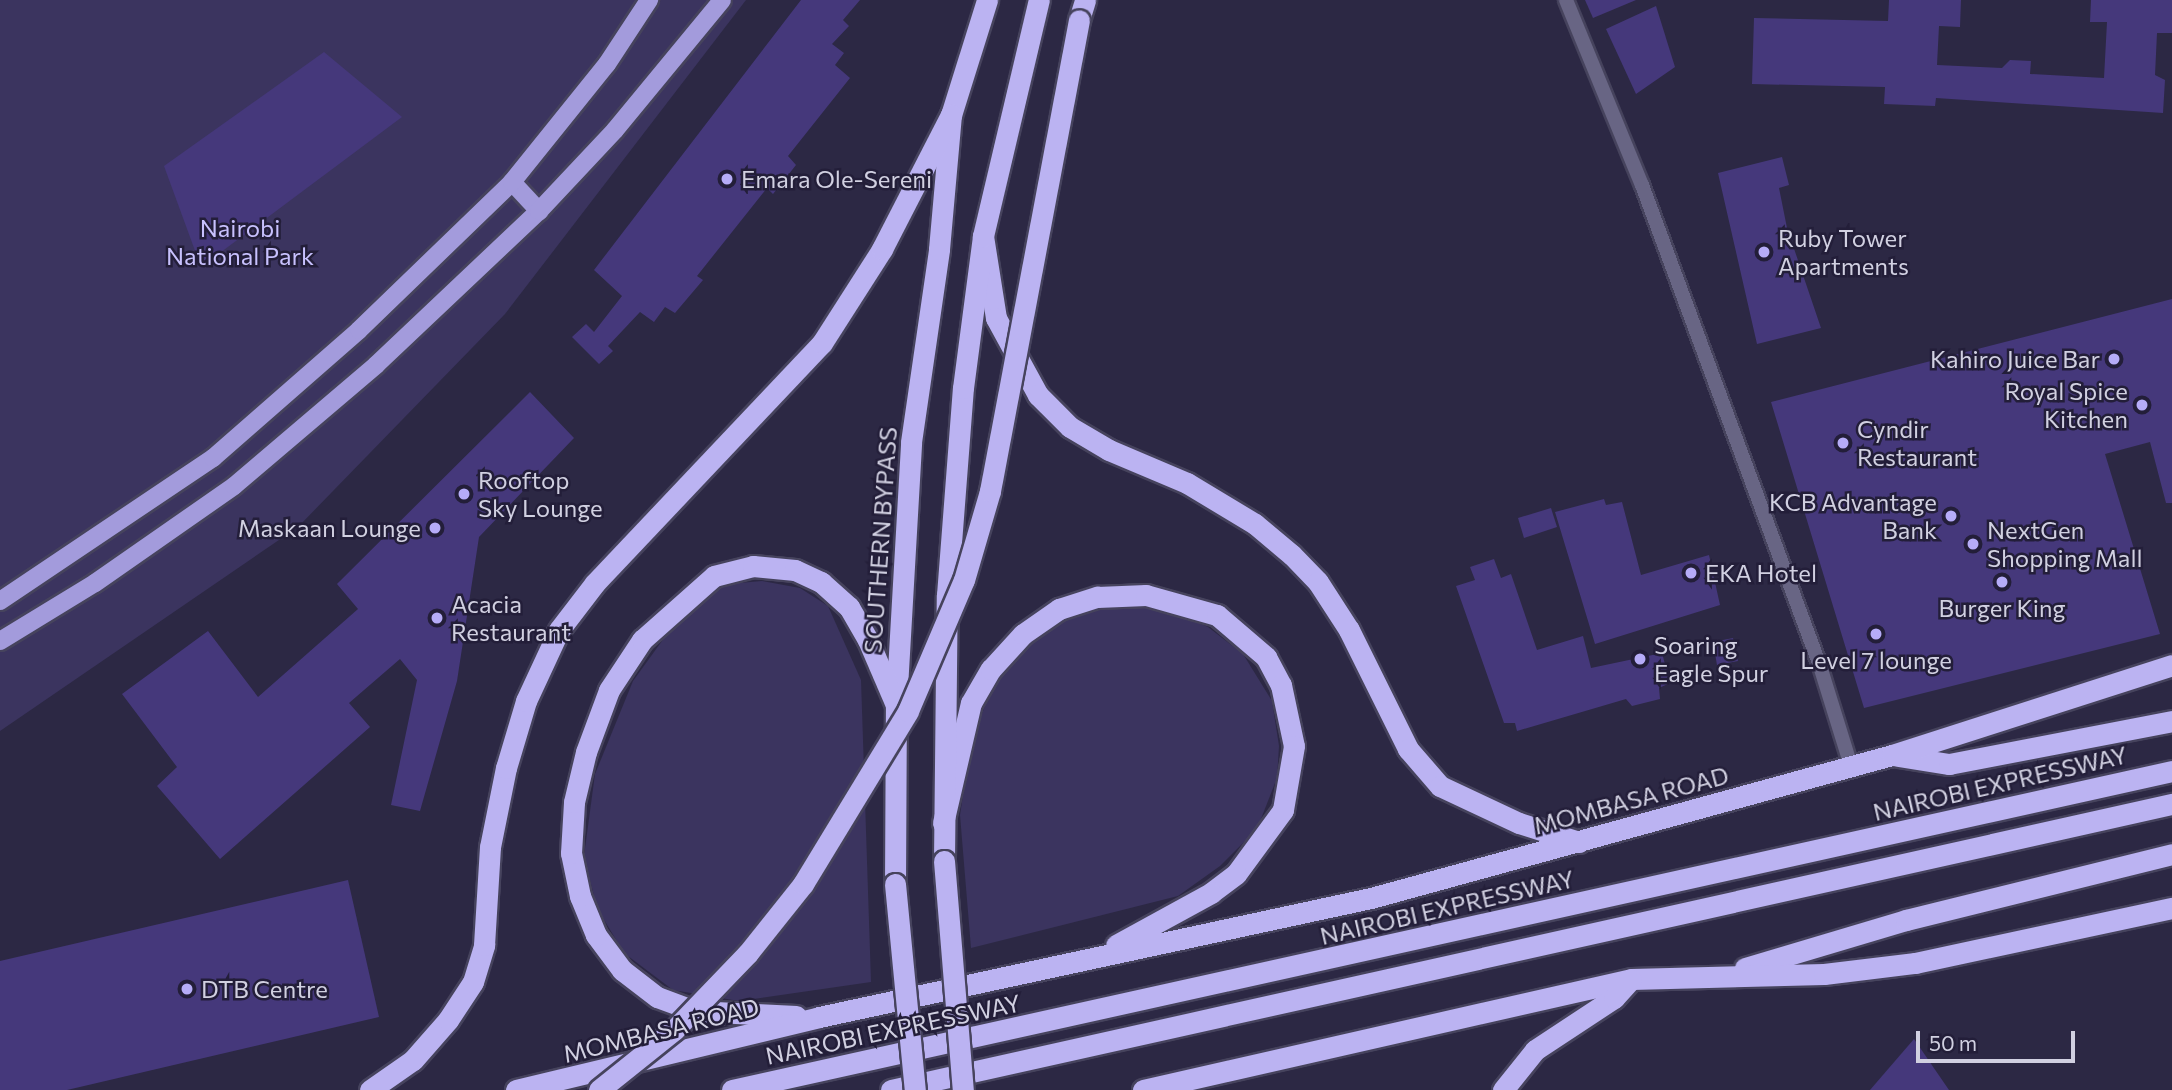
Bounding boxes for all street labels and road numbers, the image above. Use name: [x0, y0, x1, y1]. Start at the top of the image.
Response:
street label: SOUTHERN BYPASS: [858, 426, 902, 654]
street label: NAIROBI EXPRESSWAY: [1870, 740, 2130, 826]
street label: MOMBASA ROAD: [1530, 760, 1732, 840]
street label: NAIROBI EXPRESSWAY: [1317, 864, 1577, 950]
street label: NAIROBI EXPRESSWAY: [763, 988, 1023, 1070]
street label: MOMBASA ROAD: [560, 992, 762, 1068]

